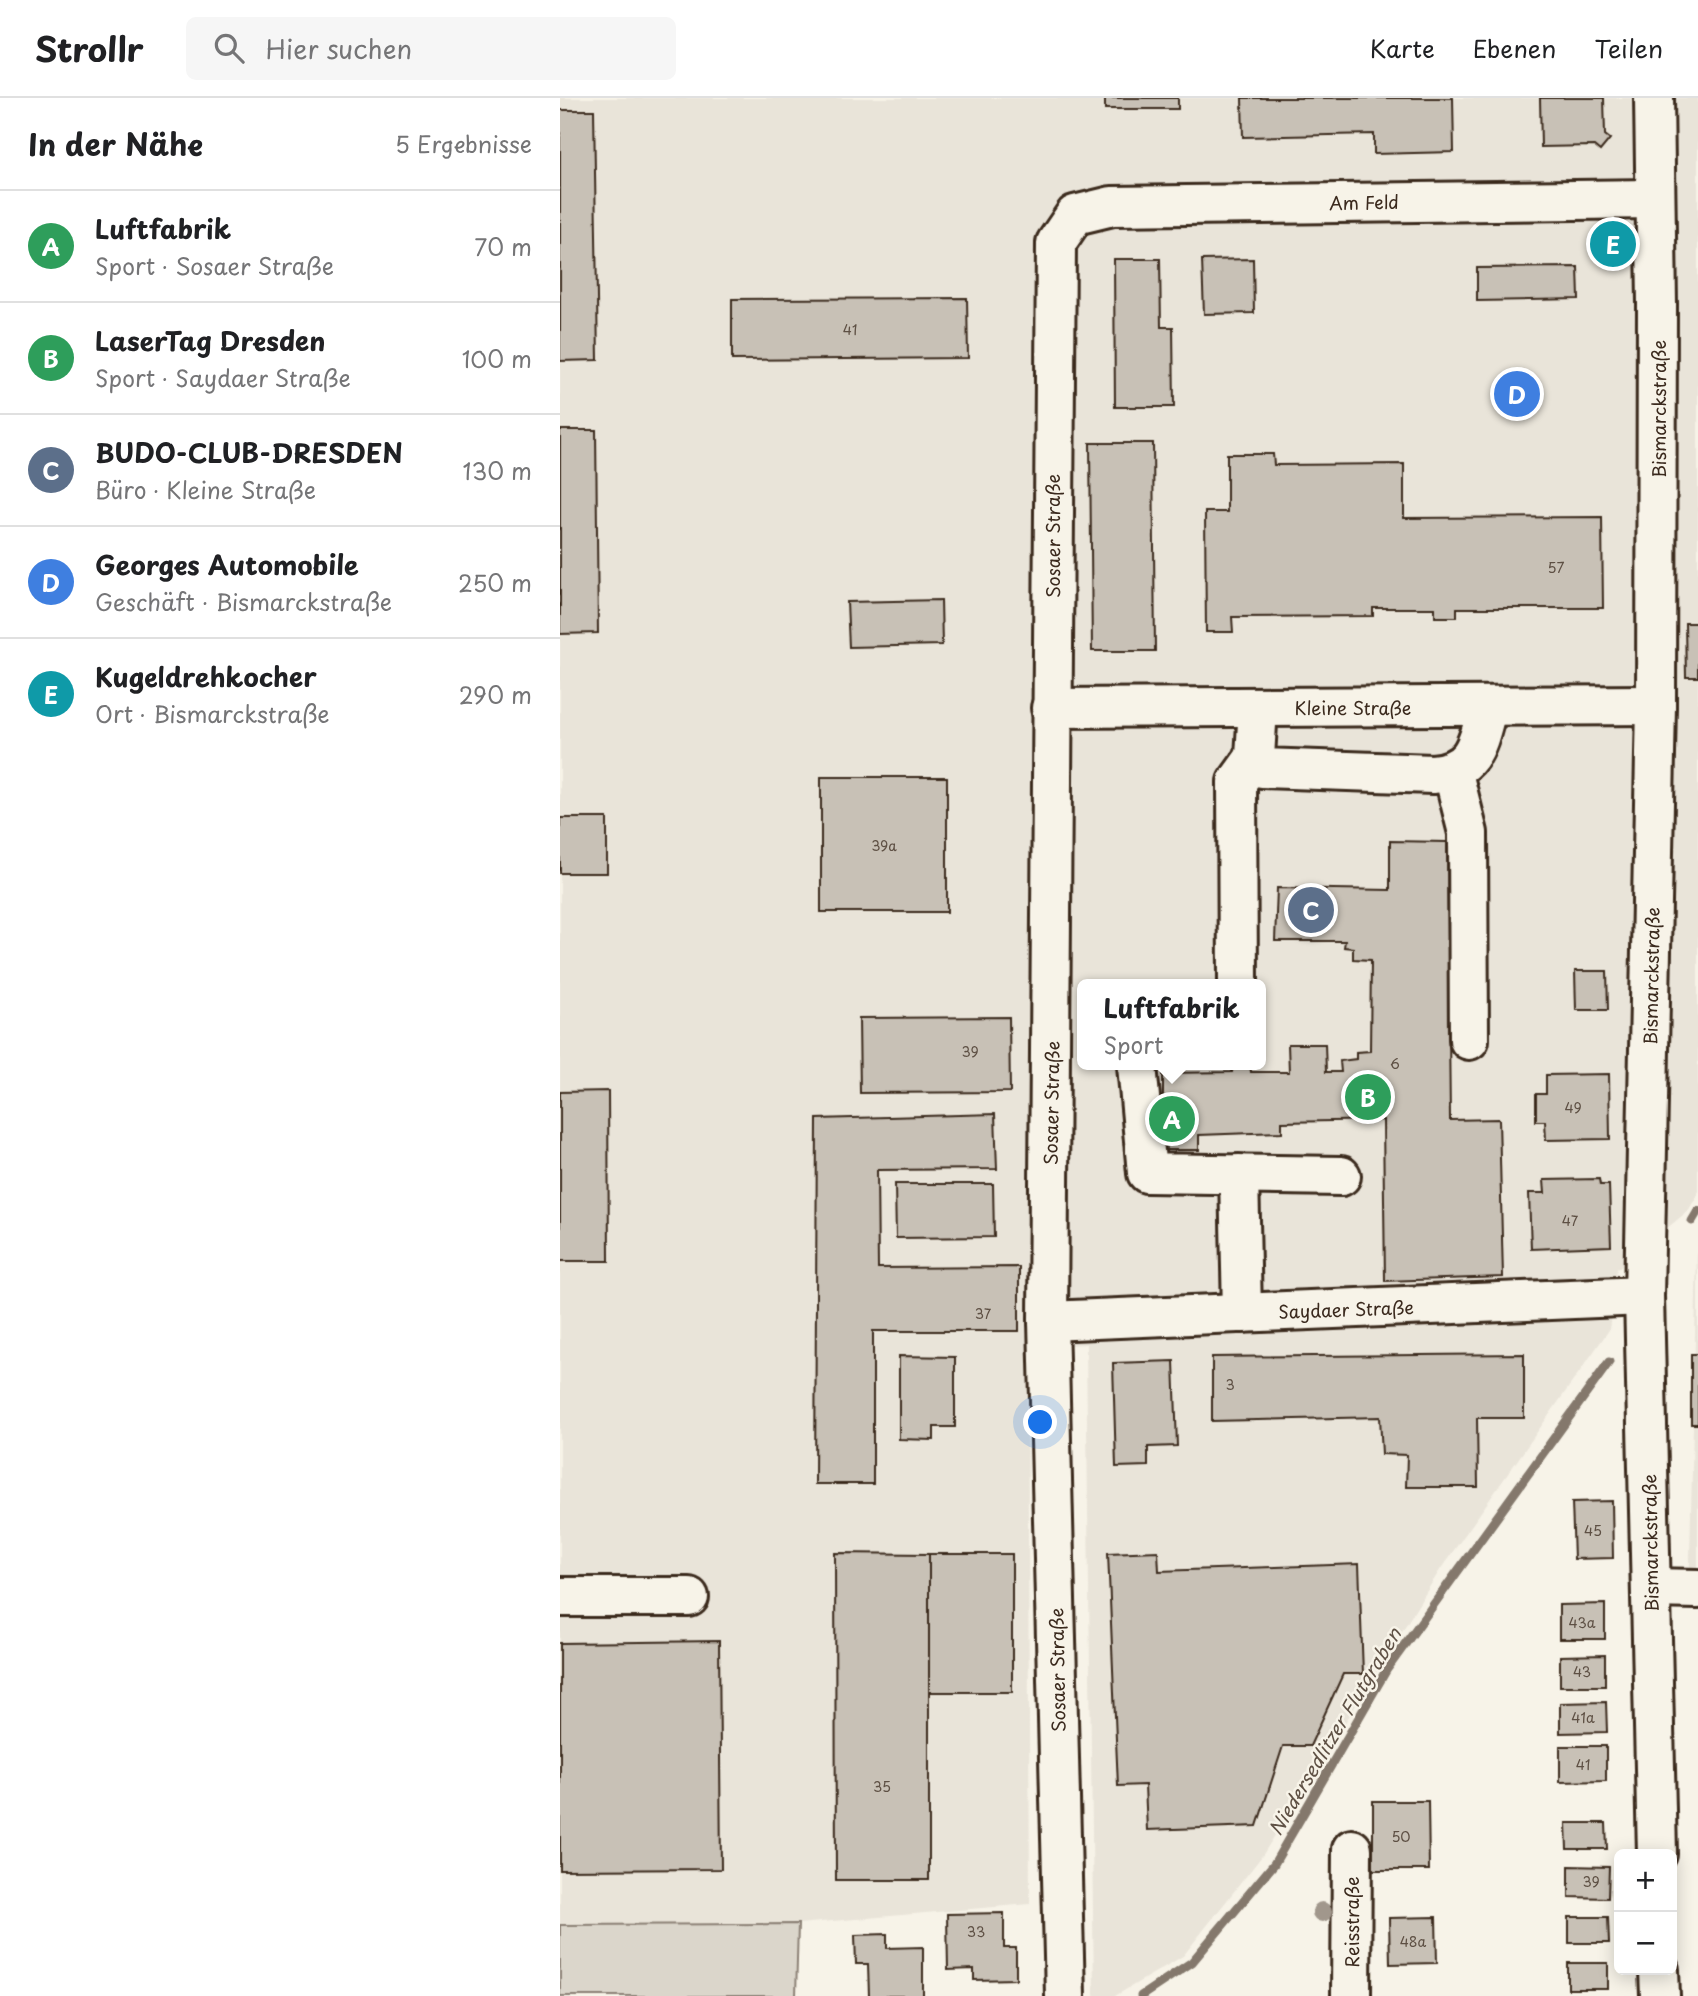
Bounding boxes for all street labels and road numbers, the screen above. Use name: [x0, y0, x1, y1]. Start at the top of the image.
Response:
street label: Am Feld: [1329, 188, 1399, 216]
street label: Bismarckstraße: [1645, 340, 1672, 478]
street label: Sosaer Straße: [1039, 474, 1066, 598]
street label: Kleine Straße: [1295, 694, 1411, 721]
street label: Bismarckstraße: [1636, 907, 1666, 1045]
street label: Sosaer Straße: [1036, 1041, 1066, 1165]
street label: Saydaer Straße: [1278, 1293, 1414, 1325]
street label: Bismarckstraße: [1635, 1474, 1665, 1612]
street label: Sosaer Straße: [1042, 1608, 1072, 1732]
street label: Reisstraße: [1338, 1876, 1365, 1968]

